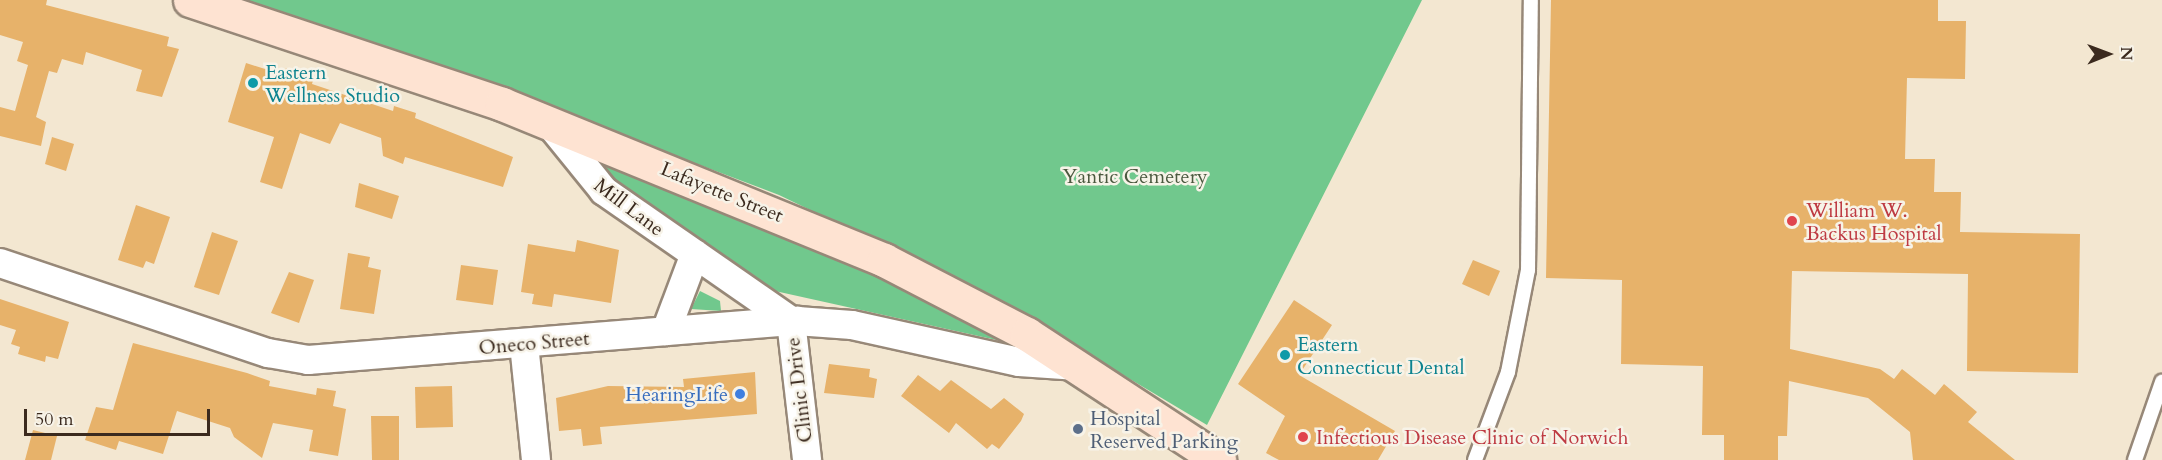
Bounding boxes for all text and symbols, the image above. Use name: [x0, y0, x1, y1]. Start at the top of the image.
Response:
north arrow: [2078, 24, 2138, 84]
text: N: [2115, 47, 2137, 61]
place label: Eastern Wellness Studio: [265, 60, 400, 107]
marker: Eastern Wellness Studio: [246, 76, 260, 90]
street label: Lafayette Street: [657, 156, 787, 228]
park label: Yantic Cemetery: [1063, 164, 1207, 188]
street label: Mill Lane: [589, 173, 669, 241]
place label: William W. Backus Hospital: [1806, 198, 1942, 245]
marker: William W. Backus Hospital: [1783, 212, 1801, 230]
street label: Oneco Street: [478, 326, 590, 360]
place label: Eastern Connecticut Dental: [1297, 332, 1465, 379]
street label: Clinic Drive: [781, 336, 817, 444]
marker: Eastern Connecticut Dental: [1278, 348, 1292, 362]
place label: HearingLife: [625, 382, 728, 406]
marker: HearingLife: [733, 387, 747, 401]
scale bar: [27, 397, 213, 435]
place label: Hospital Reserved Parking: [1090, 406, 1238, 453]
text: 50 m: [35, 407, 74, 432]
marker: Hospital Reserved Parking: [1071, 422, 1085, 436]
place label: Infectious Disease Clinic of Norwich: [1316, 425, 1628, 449]
marker: Infectious Disease Clinic of Norwich: [1294, 428, 1312, 446]

